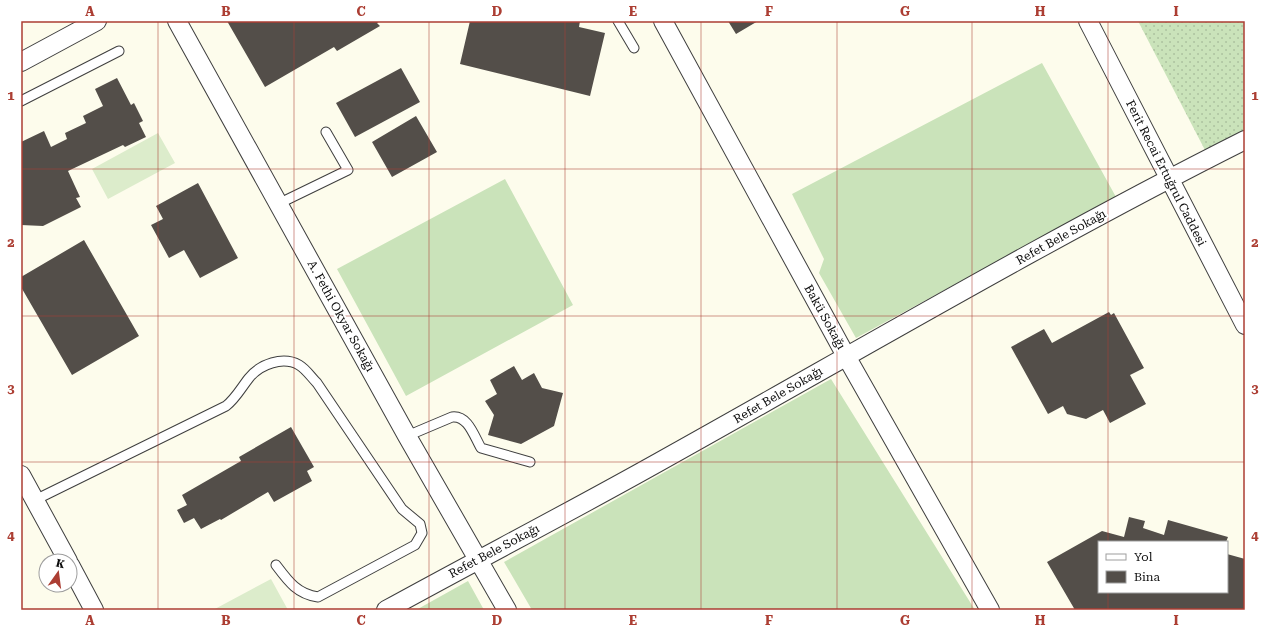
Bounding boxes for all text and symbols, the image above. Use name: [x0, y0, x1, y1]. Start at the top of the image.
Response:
text: A: [85, 4, 95, 19]
text: B: [221, 4, 231, 19]
text: C: [356, 4, 366, 19]
text: D: [492, 4, 502, 19]
text: E: [629, 4, 637, 19]
text: F: [765, 4, 773, 19]
text: G: [900, 4, 910, 19]
text: H: [1035, 4, 1046, 19]
text: I: [1173, 4, 1179, 19]
text: 1: [7, 88, 15, 103]
text: 1: [1251, 88, 1259, 103]
street label: Ferit Recai Ertuğrul Caddesi: [1123, 98, 1209, 248]
street label: Refet Bele Sokağı: [1014, 206, 1109, 268]
text: 2: [7, 235, 15, 250]
text: 2: [1251, 235, 1259, 250]
street label: A. Fethi Okyar Sokağı: [305, 258, 377, 374]
street label: Bakü Sokağı: [801, 282, 849, 352]
street label: Refet Bele Sokağı: [731, 364, 825, 426]
text: 3: [7, 381, 15, 396]
text: 3: [1251, 381, 1259, 396]
street label: Refet Bele Sokağı: [446, 521, 542, 581]
text: 4: [7, 528, 15, 543]
text: 4: [1251, 528, 1259, 543]
legend: [1098, 541, 1228, 593]
text: Yol: [1134, 550, 1153, 564]
north arrow: [38, 553, 78, 593]
text: K: [55, 556, 66, 571]
text: Bina: [1134, 570, 1161, 584]
text: A: [85, 613, 95, 628]
text: B: [221, 613, 231, 628]
text: C: [356, 613, 366, 628]
text: D: [492, 613, 502, 628]
text: E: [629, 613, 637, 628]
text: F: [765, 613, 773, 628]
text: G: [900, 613, 910, 628]
text: H: [1035, 613, 1046, 628]
text: I: [1173, 613, 1179, 628]

